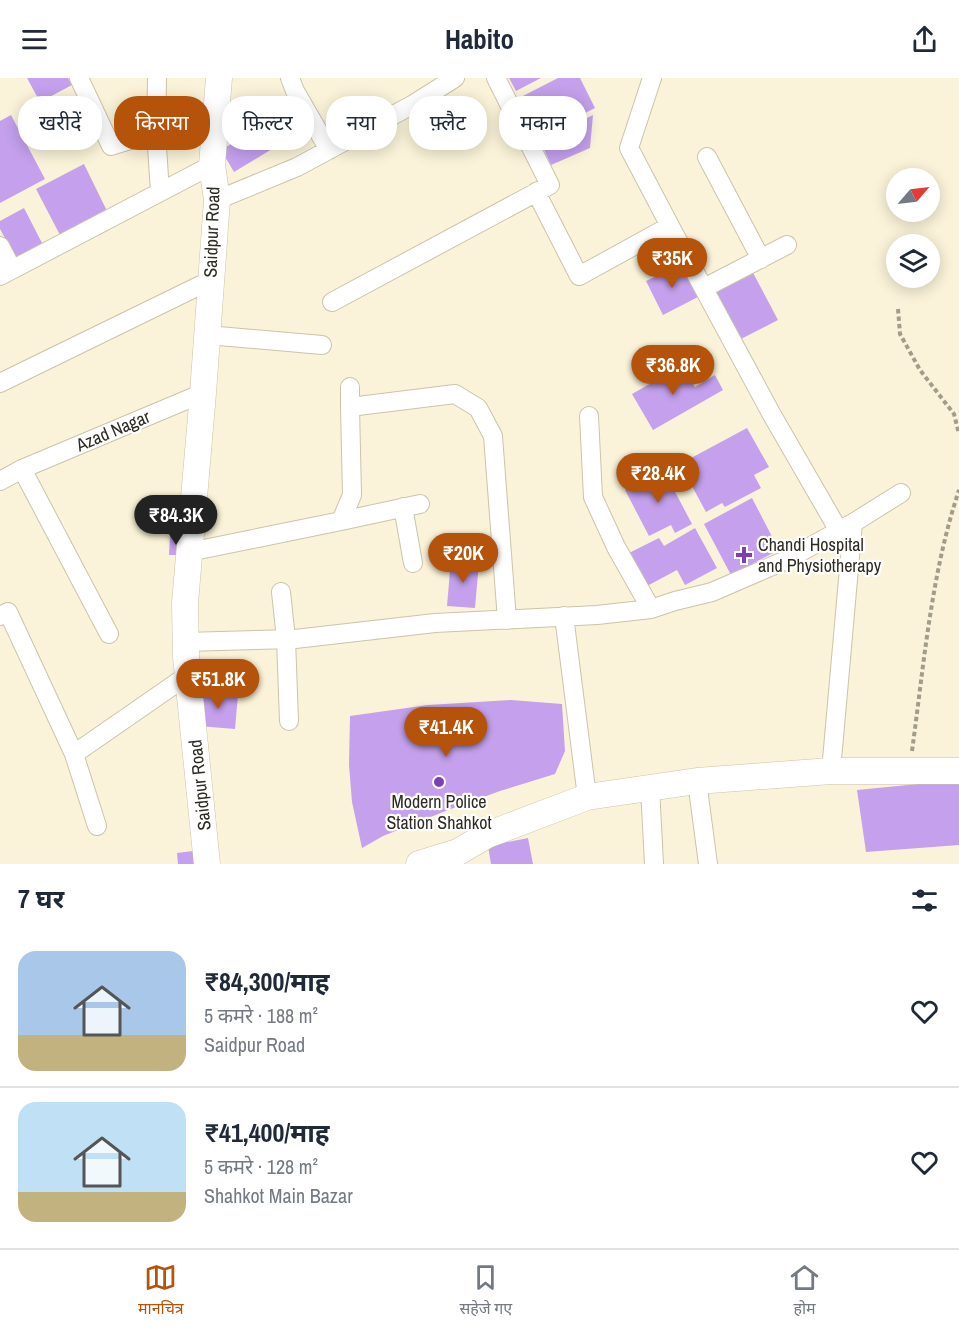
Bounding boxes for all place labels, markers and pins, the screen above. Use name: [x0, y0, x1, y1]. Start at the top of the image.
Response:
pin: ₹35K: [636, 238, 708, 289]
pin: ₹36.8K: [624, 345, 722, 396]
pin: ₹28.4K: [609, 453, 707, 504]
pin: ₹84.3K: [127, 495, 225, 546]
place label: Chandi Hospital and Physiotherapy: [758, 532, 882, 578]
pin: ₹20K: [427, 533, 499, 584]
marker: Chandi Hospital and Physiotherapy: [735, 546, 753, 564]
pin: ₹51.8K: [169, 659, 267, 710]
pin: ₹41.4K: [397, 707, 495, 758]
marker: Modern Police Station Shahkot: [432, 775, 446, 789]
place label: Modern Police Station Shahkot: [386, 789, 492, 835]

